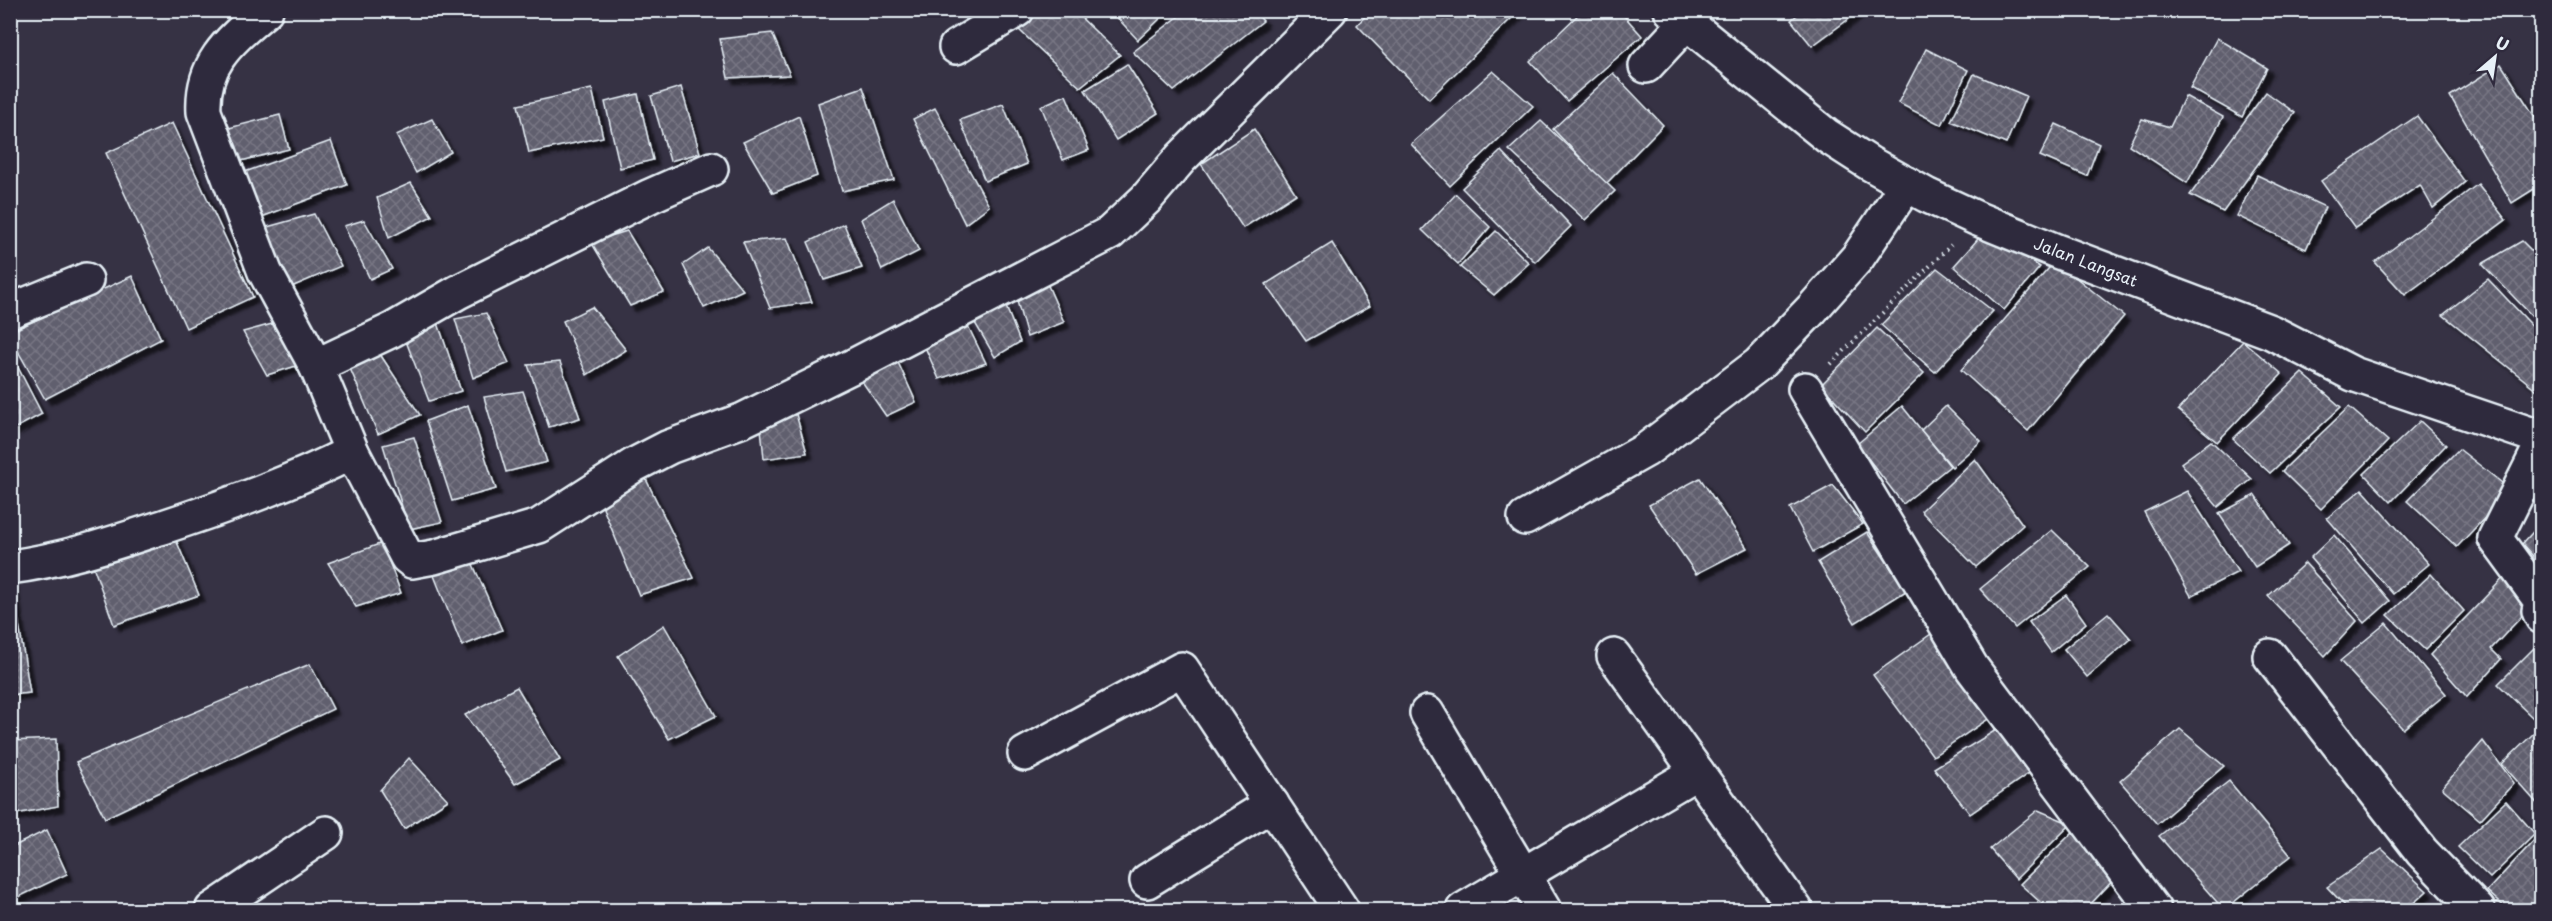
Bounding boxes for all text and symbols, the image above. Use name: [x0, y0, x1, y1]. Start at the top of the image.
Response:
north arrow: [2465, 27, 2525, 87]
text: U: [2492, 30, 2514, 56]
street label: Jalan Langsat: [2031, 230, 2142, 292]

